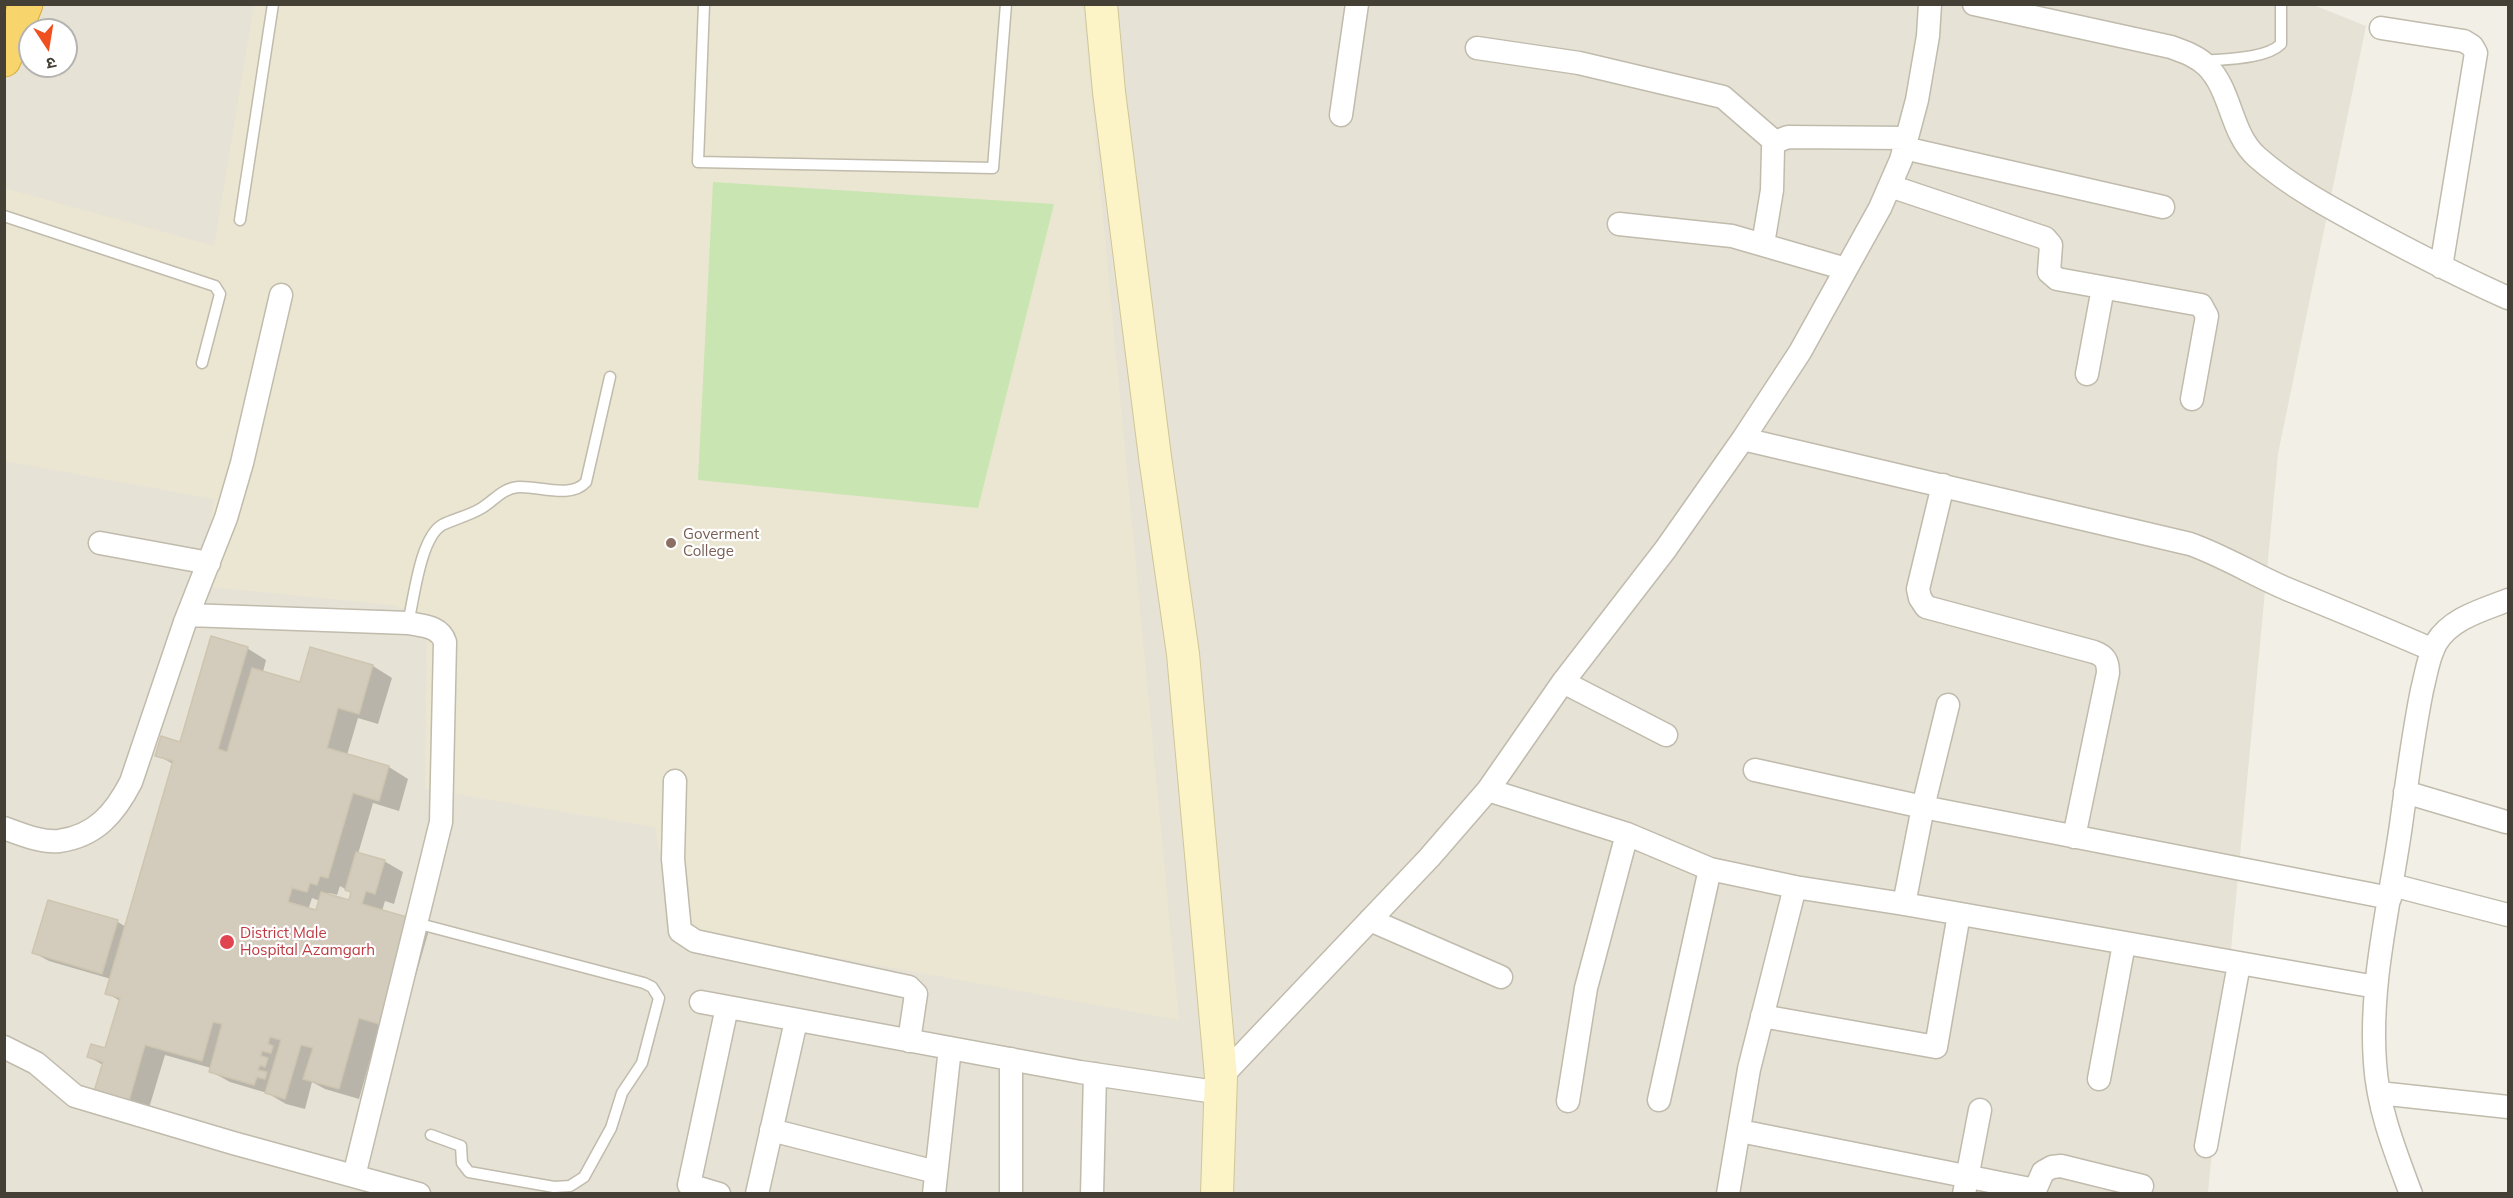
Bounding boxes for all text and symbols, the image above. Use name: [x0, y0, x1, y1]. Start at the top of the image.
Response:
north arrow: [18, 18, 78, 78]
text: उ: [45, 53, 58, 74]
place label: Goverment College: [683, 525, 759, 560]
marker: Goverment College: [664, 536, 678, 550]
place label: District Male Hospital Azamgarh: [240, 924, 375, 959]
marker: District Male Hospital Azamgarh: [218, 933, 236, 951]

